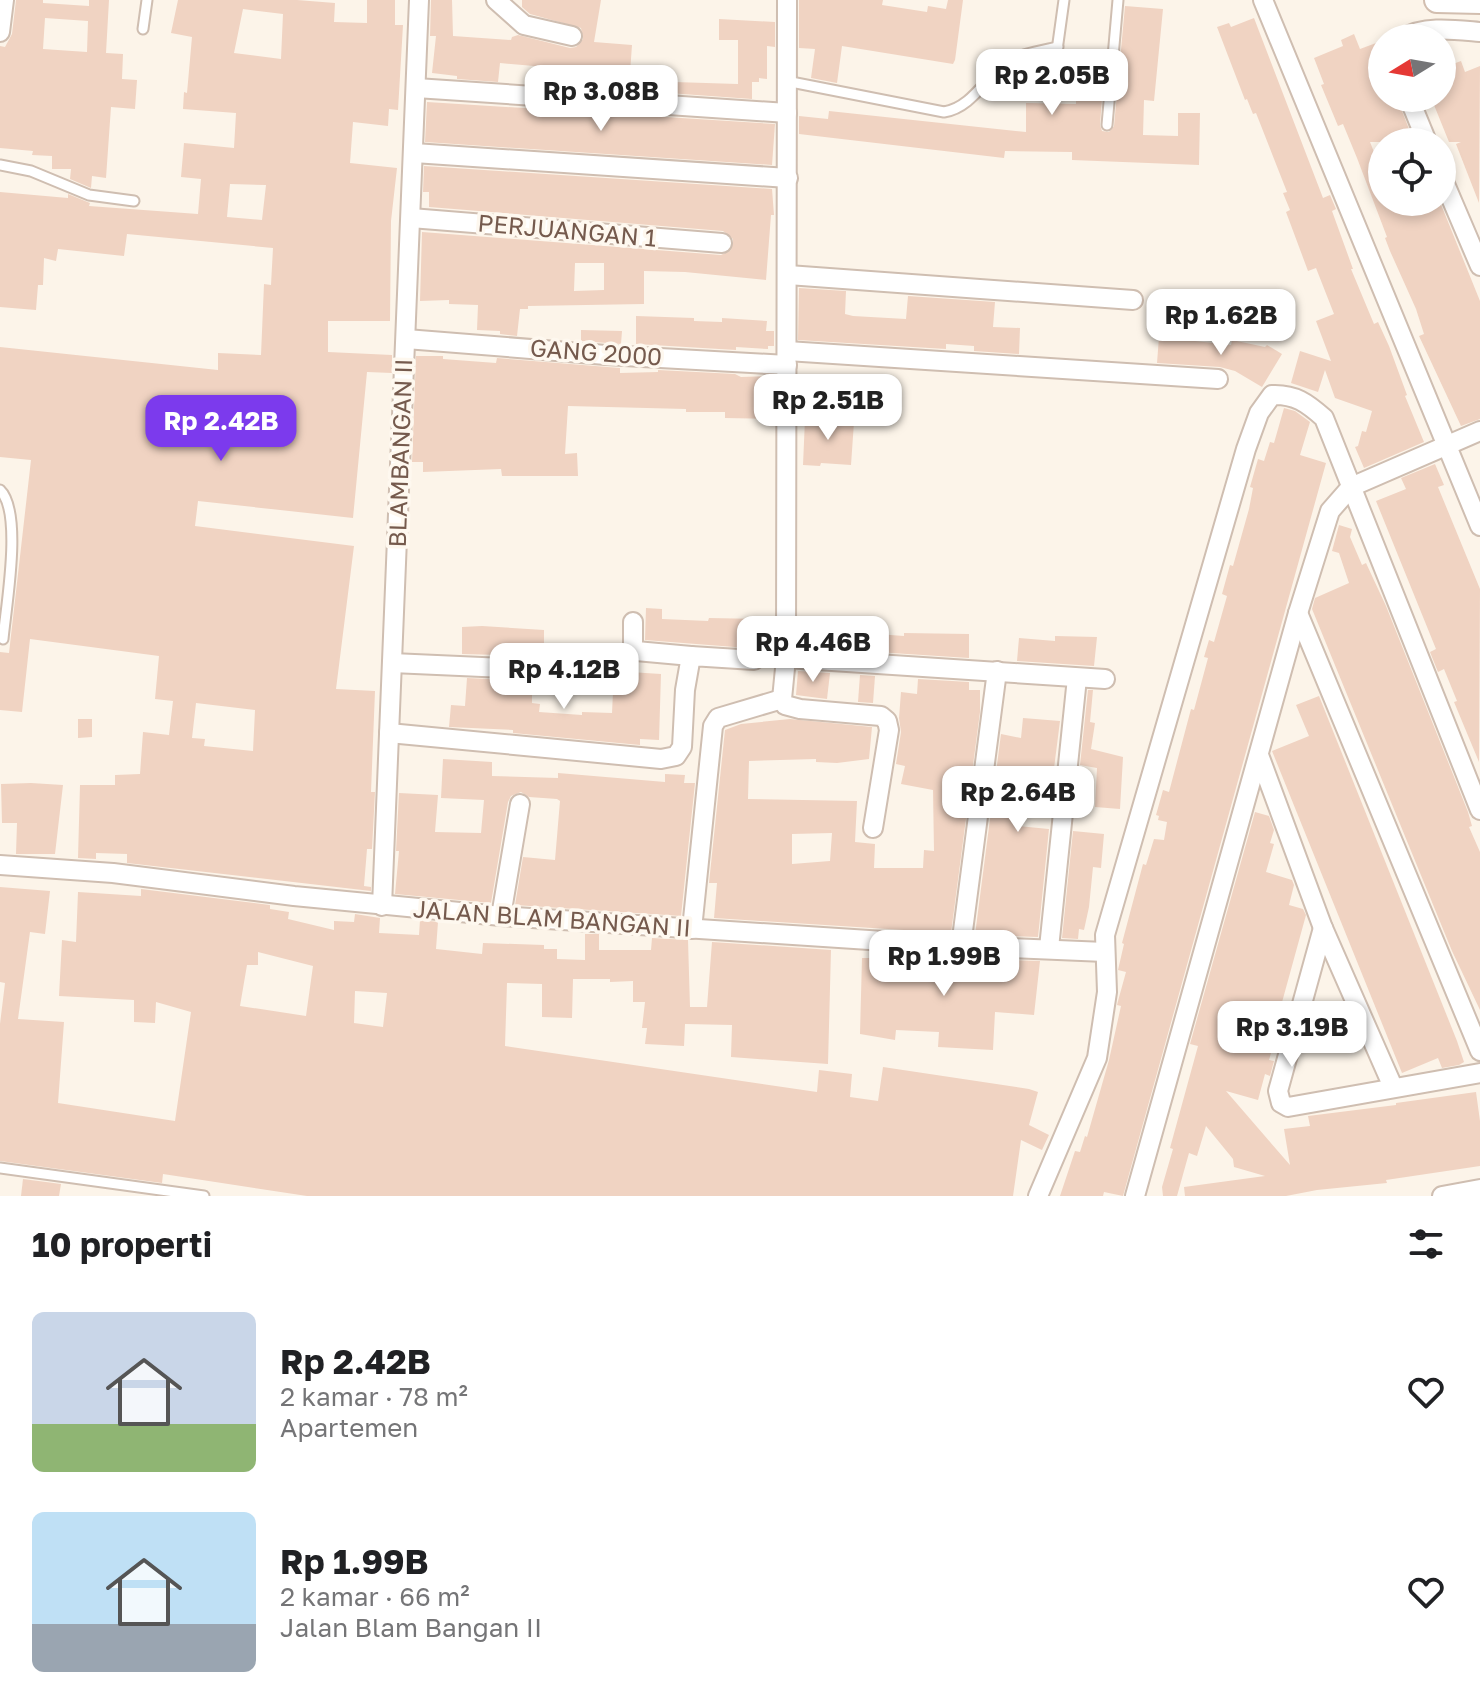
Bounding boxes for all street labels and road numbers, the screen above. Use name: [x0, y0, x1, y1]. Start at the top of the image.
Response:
street label: PERJUANGAN 1: [477, 207, 658, 252]
street label: GANG 2000: [529, 332, 663, 371]
street label: BLAMBANGAN II: [382, 358, 417, 548]
street label: JALAN BLAM BANGAN II: [412, 893, 692, 942]

